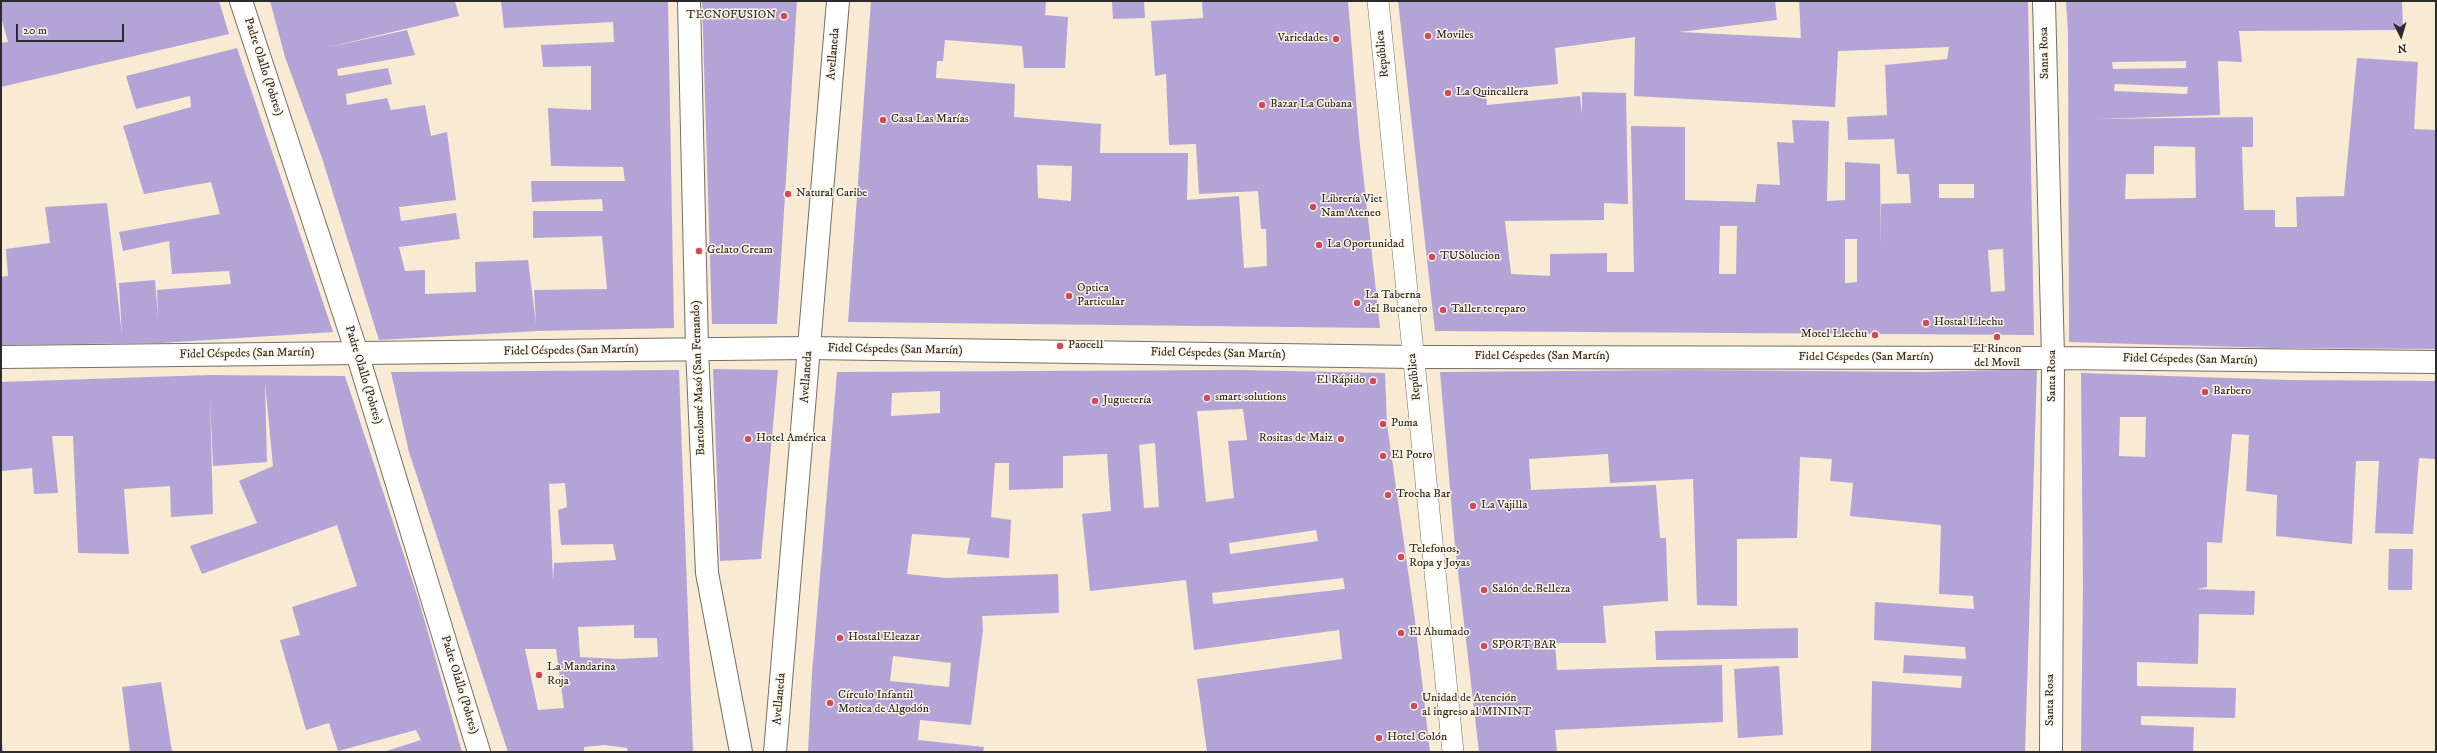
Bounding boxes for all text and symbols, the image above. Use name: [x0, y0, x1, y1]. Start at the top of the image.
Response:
place label: TECNOFUSION: [686, 9, 776, 23]
marker: TECNOFUSION: [779, 11, 789, 21]
scale bar: [18, 16, 126, 42]
street label: Padre Olallo (Pobres): [240, 16, 286, 118]
north arrow: [2381, 16, 2421, 56]
text: 20 m: [23, 23, 47, 38]
street label: Avellaneda: [825, 27, 843, 81]
street label: Santa Rosa: [2037, 27, 2053, 79]
place label: Moviles: [1436, 29, 1474, 43]
street label: República: [1373, 30, 1393, 78]
marker: Moviles: [1423, 31, 1433, 41]
place label: Variedades: [1277, 32, 1328, 46]
marker: Variedades: [1331, 34, 1341, 44]
text: N: [2397, 41, 2407, 55]
place label: La Quincallera: [1456, 86, 1528, 100]
marker: La Quincallera: [1443, 88, 1453, 98]
place label: Bazar La Cubana: [1270, 98, 1352, 112]
marker: Bazar La Cubana: [1257, 100, 1267, 110]
place label: Casa Las Marías: [891, 113, 969, 127]
marker: Casa Las Marías: [878, 115, 888, 125]
place label: Natural Caribe: [796, 187, 867, 201]
marker: Natural Caribe: [783, 189, 793, 199]
place label: Librería Viet Nam Ateneo: [1321, 193, 1382, 221]
marker: Librería Viet Nam Ateneo: [1308, 202, 1318, 212]
place label: La Oportunidad: [1327, 238, 1404, 252]
marker: La Oportunidad: [1314, 240, 1324, 250]
place label: Gelato Cream: [707, 244, 773, 258]
marker: Gelato Cream: [694, 246, 704, 256]
place label: TUSolucion: [1440, 250, 1500, 264]
marker: TUSolucion: [1427, 252, 1437, 262]
place label: Optica Particular: [1077, 282, 1125, 310]
place label: La Taberna del Bucanero: [1365, 289, 1427, 317]
marker: Optica Particular: [1064, 291, 1074, 301]
marker: La Taberna del Bucanero: [1352, 298, 1362, 308]
street label: Bartolomé Masó (San Fernando): [689, 300, 709, 456]
place label: Taller te reparo: [1451, 303, 1526, 317]
marker: Taller te reparo: [1438, 305, 1448, 315]
place label: Hostal Llechu: [1934, 316, 2003, 330]
marker: Hostal Llechu: [1921, 318, 1931, 328]
street label: Padre Olallo (Pobres): [341, 324, 385, 426]
place label: Motel Llechu: [1801, 328, 1867, 342]
marker: Motel Llechu: [1870, 330, 1880, 340]
marker: El Rincon del Movil: [1992, 332, 2002, 342]
place label: Paocell: [1068, 339, 1103, 353]
marker: Paocell: [1055, 341, 1065, 351]
street label: Fidel Céspedes (San Martín): [827, 342, 963, 358]
street label: Fidel Céspedes (San Martín): [503, 343, 639, 359]
place label: El Rincon del Movil: [1972, 343, 2022, 371]
street label: Fidel Céspedes (San Martín): [179, 346, 315, 362]
street label: Fidel Céspedes (San Martín): [1150, 346, 1286, 362]
street label: Avellaneda: [798, 350, 816, 404]
street label: Fidel Céspedes (San Martín): [1474, 350, 1610, 364]
street label: Santa Rosa: [2046, 350, 2060, 402]
street label: Fidel Céspedes (San Martín): [1798, 351, 1934, 365]
street label: Fidel Céspedes (San Martín): [2122, 352, 2258, 368]
street label: República: [1405, 353, 1425, 401]
place label: El Rápido: [1316, 374, 1365, 388]
marker: El Rápido: [1368, 376, 1378, 386]
place label: Barbero: [2213, 385, 2251, 399]
marker: Barbero: [2200, 387, 2210, 397]
place label: smart solutions: [1215, 391, 1286, 405]
marker: smart solutions: [1202, 393, 1212, 403]
place label: Juguetería: [1103, 394, 1151, 408]
marker: Juguetería: [1090, 396, 1100, 406]
place label: Puma: [1391, 417, 1418, 431]
marker: Puma: [1378, 419, 1388, 429]
place label: Hotel América: [756, 432, 826, 446]
place label: Rositas de Maiz: [1259, 432, 1333, 446]
marker: Hotel América: [743, 434, 753, 444]
marker: Rositas de Maiz: [1336, 434, 1346, 444]
place label: El Potro: [1391, 449, 1432, 463]
marker: El Potro: [1378, 451, 1388, 461]
place label: Trocha Bar: [1396, 488, 1450, 502]
marker: Trocha Bar: [1383, 490, 1393, 500]
place label: La Vajilla: [1481, 499, 1528, 513]
marker: La Vajilla: [1468, 501, 1478, 511]
place label: Telefonos, Ropa y Joyas: [1409, 543, 1470, 571]
marker: Telefonos, Ropa y Joyas: [1396, 552, 1406, 562]
place label: Salón de.Belleza: [1492, 583, 1570, 597]
marker: Salón de.Belleza: [1479, 585, 1489, 595]
place label: El Ahumado: [1409, 626, 1469, 640]
marker: El Ahumado: [1396, 628, 1406, 638]
place label: Hostal Eleazar: [848, 631, 920, 645]
marker: Hostal Eleazar: [835, 633, 845, 643]
street label: Padre Olallo (Pobres): [437, 634, 481, 736]
place label: SPORT BAR: [1492, 639, 1557, 653]
marker: SPORT BAR: [1479, 641, 1489, 651]
place label: La Mandarina Roja: [547, 661, 616, 689]
marker: La Mandarina Roja: [534, 670, 544, 680]
street label: Avellaneda: [771, 672, 789, 726]
street label: Santa Rosa: [2044, 674, 2058, 726]
place label: Círculo Infantil Motica de Algodón: [838, 689, 929, 717]
place label: Unidad de Atención al ingreso al MININT: [1422, 692, 1531, 720]
marker: Círculo Infantil Motica de Algodón: [825, 698, 835, 708]
marker: Unidad de Atención al ingreso al MININT: [1409, 701, 1419, 711]
place label: Hotel Colón: [1387, 731, 1447, 745]
marker: Hotel Colón: [1374, 733, 1384, 743]

